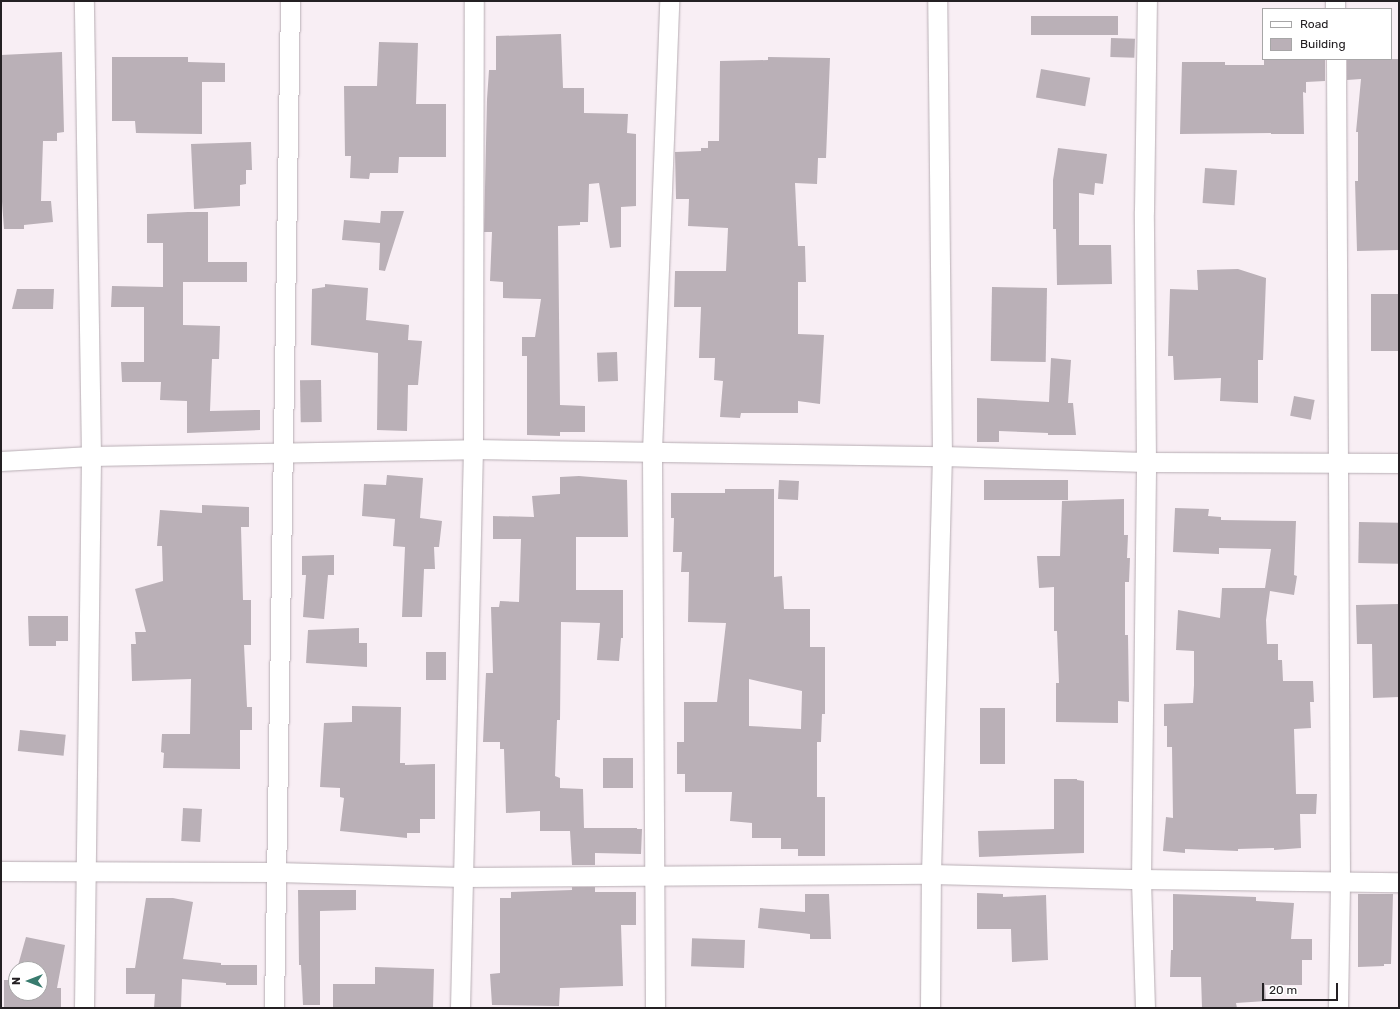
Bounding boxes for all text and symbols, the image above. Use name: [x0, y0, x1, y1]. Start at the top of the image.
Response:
legend: [1262, 8, 1392, 60]
text: Road: [1300, 17, 1328, 31]
text: Building: [1300, 37, 1346, 51]
north arrow: [8, 961, 48, 1001]
scale bar: [1264, 975, 1340, 1001]
text: N: [10, 977, 23, 985]
text: 20 m: [1269, 983, 1297, 997]

